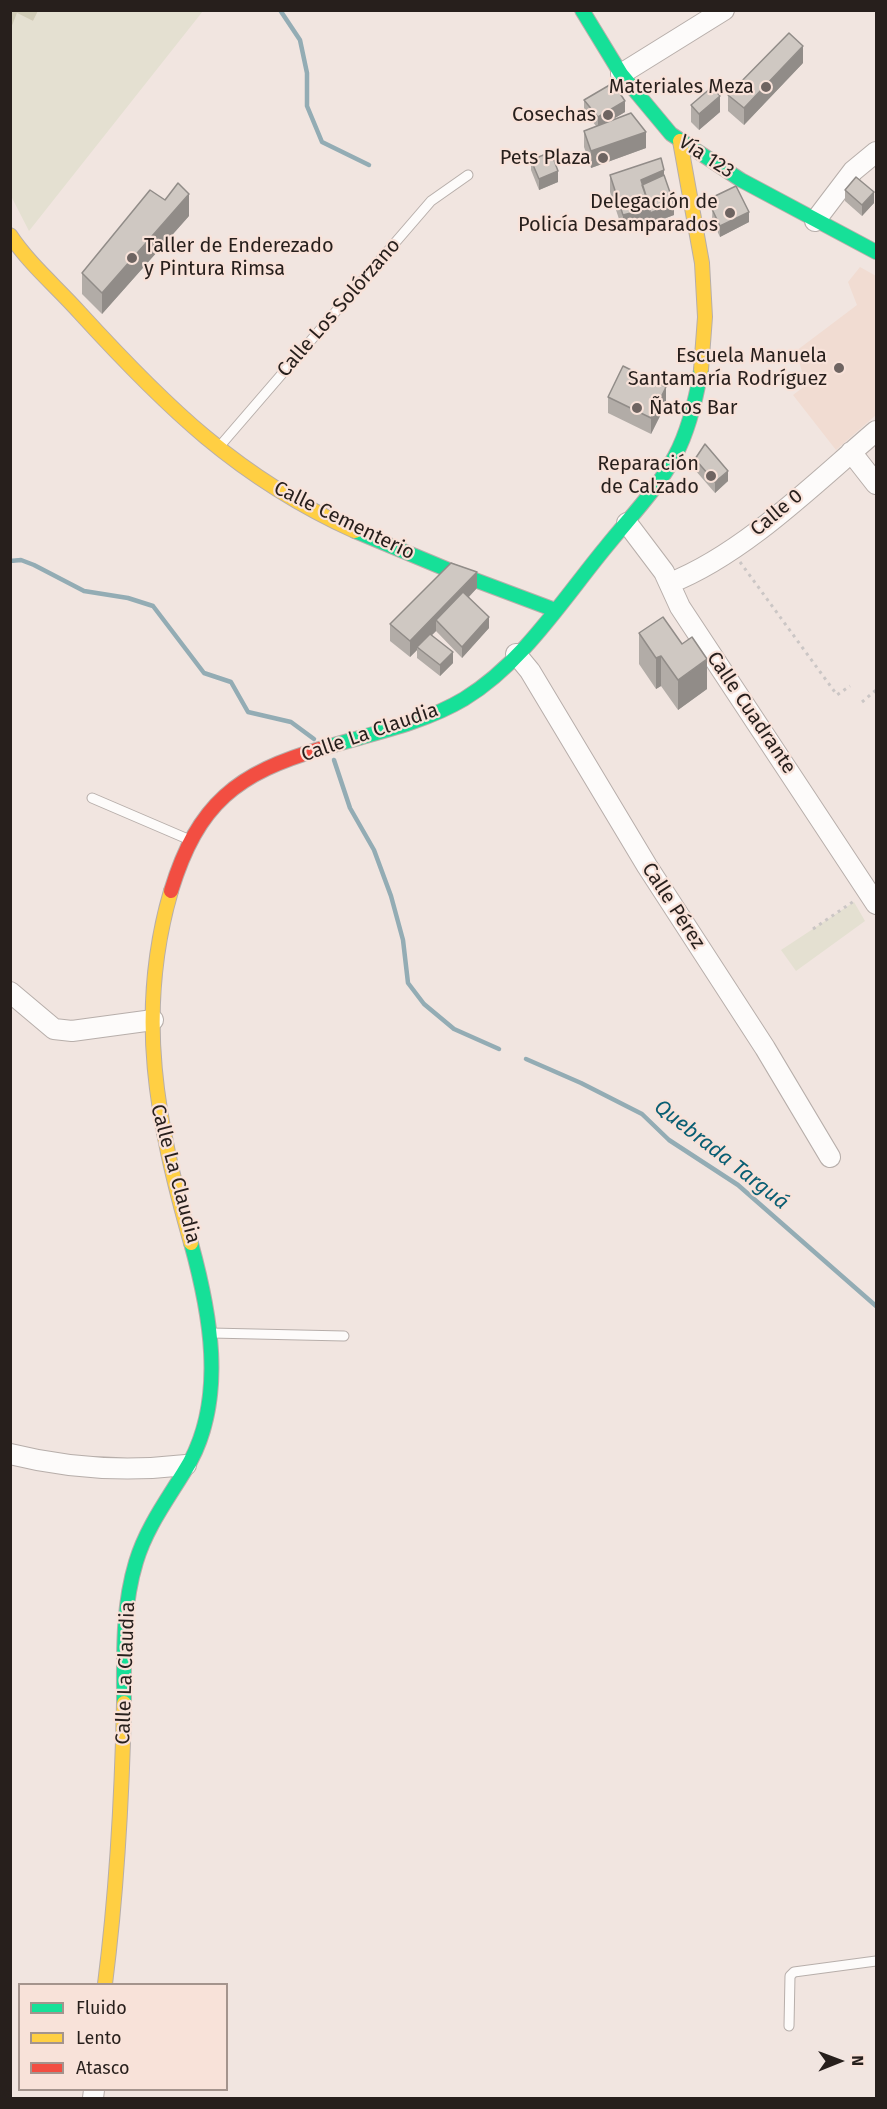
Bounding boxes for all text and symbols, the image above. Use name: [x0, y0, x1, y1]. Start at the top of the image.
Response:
place label: Materiales Meza: [609, 75, 754, 99]
marker: Materiales Meza: [759, 80, 773, 94]
place label: Cosechas: [512, 103, 596, 127]
marker: Cosechas: [601, 108, 615, 122]
street label: Vía 123: [674, 130, 738, 184]
place label: Pets Plaza: [500, 146, 591, 170]
marker: Pets Plaza: [596, 151, 610, 165]
place label: Delegación de Policía Desamparados: [518, 190, 718, 237]
marker: Delegación de Policía Desamparados: [723, 206, 737, 220]
place label: Taller de Enderezado y Pintura Rimsa: [144, 234, 334, 281]
street label: Calle Los Solórzano: [272, 234, 406, 382]
marker: Taller de Enderezado y Pintura Rimsa: [125, 251, 139, 265]
place label: Escuela Manuela Santamaría Rodríguez: [628, 344, 827, 391]
marker: Escuela Manuela Santamaría Rodríguez: [832, 361, 846, 375]
place label: Ñatos Bar: [649, 396, 738, 420]
marker: Ñatos Bar: [630, 401, 644, 415]
place label: Reparación de Calzado: [597, 452, 699, 499]
marker: Reparación de Calzado: [704, 469, 718, 483]
street label: Calle Cementerio: [270, 476, 418, 566]
street label: Calle 0: [746, 484, 808, 542]
street label: Calle Cuadrante: [701, 647, 801, 779]
street label: Calle La Claudia: [298, 698, 442, 768]
street label: Calle Pérez: [636, 858, 710, 954]
water label: Quebrada Targuá: [649, 1095, 793, 1215]
street label: Calle La Claudia: [145, 1102, 205, 1246]
street label: Calle La Claudia: [112, 1601, 140, 1745]
legend: [18, 1983, 228, 2091]
text: Fluido: [76, 1997, 127, 2019]
text: Lento: [76, 2027, 122, 2049]
north arrow: [809, 2031, 869, 2091]
text: N: [848, 2055, 867, 2066]
text: Atasco: [76, 2057, 129, 2079]

